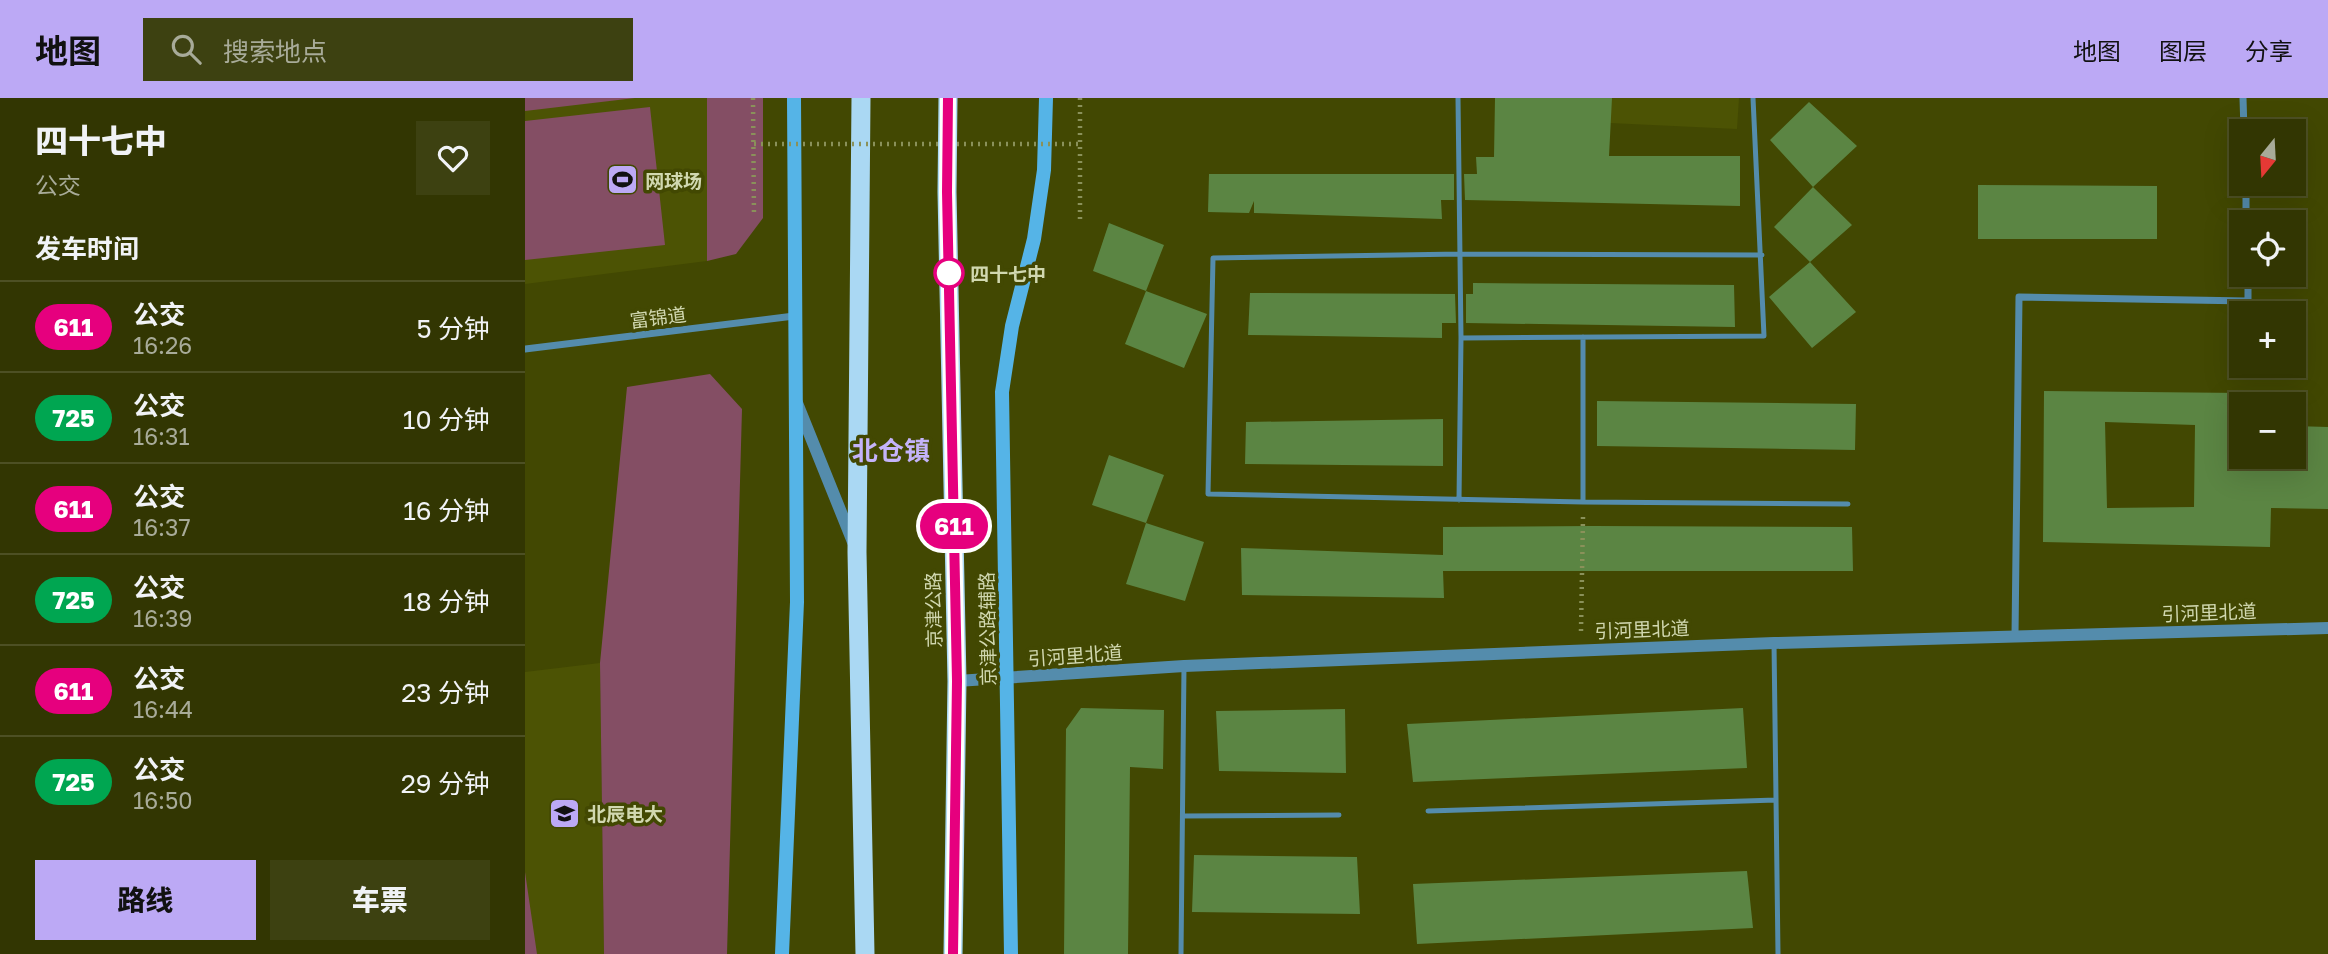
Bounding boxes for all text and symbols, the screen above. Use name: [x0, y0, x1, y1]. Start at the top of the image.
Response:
search box: [143, 18, 633, 81]
icon: search: [167, 30, 205, 68]
text: 地图: [35, 31, 101, 70]
text: 搜索地点: [223, 36, 327, 67]
text: 地图: [2073, 36, 2121, 65]
text: 图层: [2159, 36, 2207, 65]
text: 分享: [2245, 36, 2293, 65]
north arrow: [2229, 119, 2307, 196]
map controls: [2229, 119, 2306, 469]
text: 四十七中: [35, 121, 167, 160]
button: heart: [416, 121, 490, 195]
sports icon: 网球场: [605, 163, 639, 197]
place label: 网球场: [645, 169, 702, 192]
text: 公交: [35, 171, 81, 199]
button: locate: [2229, 210, 2306, 287]
text: 发车时间: [35, 233, 139, 264]
marker: 四十七中: [934, 258, 964, 288]
place label: 四十七中: [970, 262, 1046, 285]
text: 公交: [133, 299, 185, 330]
button: +: [2229, 301, 2306, 378]
street label: 富锦道: [628, 302, 688, 332]
text: 611: [54, 312, 93, 341]
text: 5 分钟: [416, 313, 490, 344]
text: 16:26: [133, 331, 192, 359]
text: 公交: [133, 390, 185, 421]
button: −: [2229, 392, 2306, 469]
text: 725: [52, 403, 95, 432]
text: 10 分钟: [403, 404, 490, 435]
text: 16:31: [133, 422, 190, 450]
district label: 北仓镇: [852, 435, 930, 466]
text: 公交: [133, 481, 185, 512]
text: 611: [54, 494, 93, 523]
text: 16 分钟: [403, 495, 490, 526]
line badge: 611: [914, 503, 994, 549]
text: 611: [934, 511, 974, 540]
text: 16:37: [133, 513, 191, 541]
text: 公交: [133, 572, 185, 603]
street label: 京津公路: [921, 572, 945, 648]
street label: 京津公路辅路: [975, 572, 999, 686]
text: 725: [52, 585, 95, 614]
text: 18 分钟: [403, 586, 490, 617]
street label: 引河里北道: [2161, 599, 2257, 625]
text: 16:39: [133, 604, 192, 632]
street label: 引河里北道: [1594, 616, 1690, 642]
street label: 引河里北道: [1027, 640, 1123, 670]
text: 公交: [133, 663, 185, 694]
text: 611: [54, 676, 93, 705]
text: 23 分钟: [401, 677, 490, 708]
text: 16:44: [133, 695, 193, 723]
text: 公交: [133, 754, 185, 785]
text: 725: [52, 767, 95, 796]
text: 29 分钟: [401, 768, 490, 799]
text: 16:50: [133, 786, 193, 814]
school or university icon: 北辰电大: [547, 796, 581, 830]
place label: 北辰电大: [587, 802, 663, 825]
button: 路线: [35, 860, 256, 940]
button: 车票: [270, 860, 490, 940]

